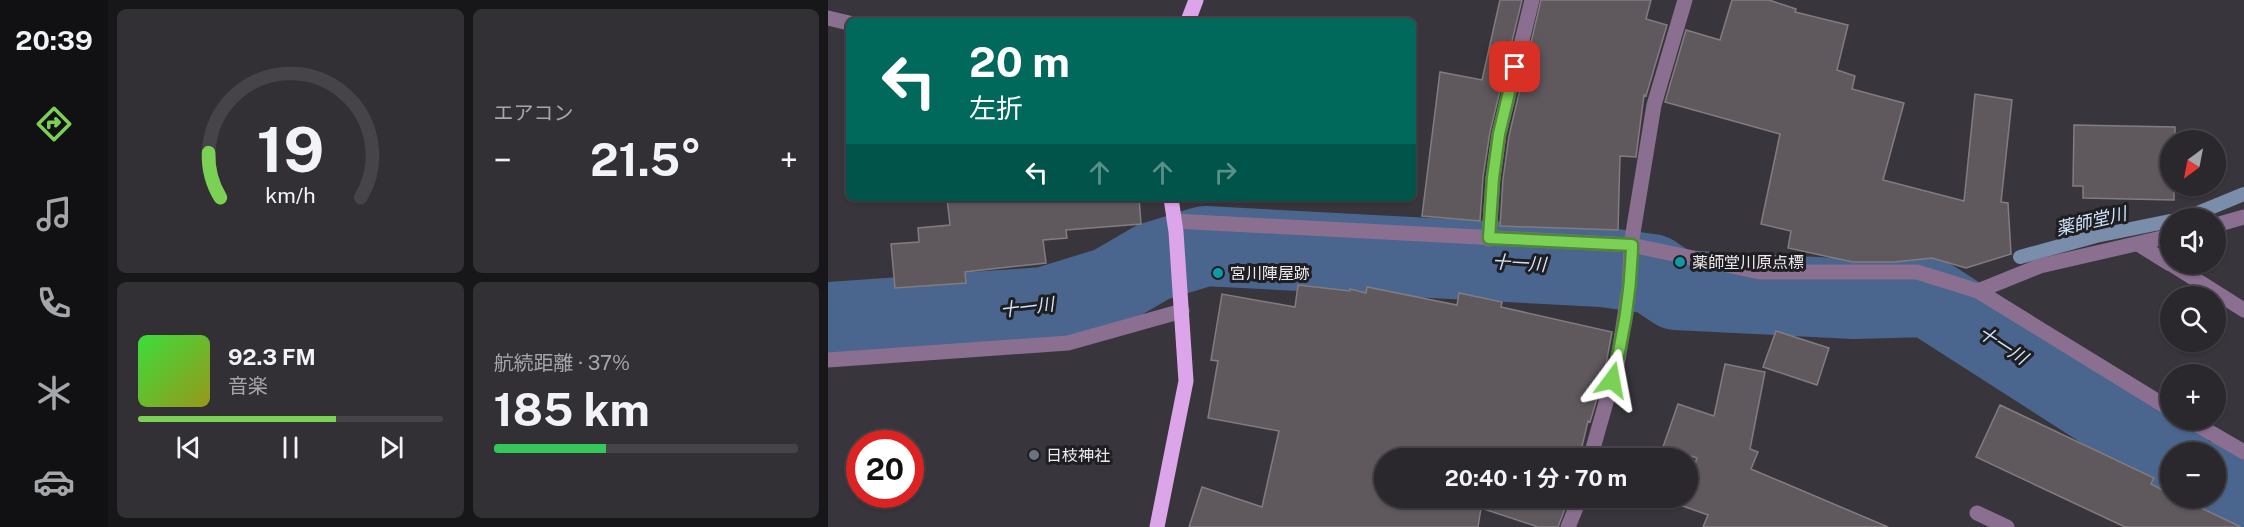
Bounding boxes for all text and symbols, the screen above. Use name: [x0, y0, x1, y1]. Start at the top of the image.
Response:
text: 20:39: [15, 24, 93, 56]
text: 20 m: [969, 37, 1070, 86]
pin: [1489, 41, 1540, 92]
icon: left: [870, 42, 948, 120]
icon: arrive: [1498, 50, 1531, 83]
text: 左折: [969, 92, 1023, 124]
text: エアコン: [494, 101, 574, 125]
icon: directions: [33, 103, 75, 145]
text: 19: [256, 113, 324, 186]
north arrow: [2160, 130, 2226, 196]
map controls: [2160, 130, 2226, 508]
text: 21.5°: [590, 133, 702, 186]
text: −: [494, 141, 512, 179]
text: +: [780, 141, 798, 179]
icon: left: [1020, 156, 1053, 189]
icon: ahead: [1083, 156, 1116, 189]
icon: ahead: [1146, 156, 1179, 189]
icon: right: [1209, 156, 1242, 189]
text: km/h: [265, 183, 315, 208]
icon: music: [33, 193, 75, 235]
water label: 薬師堂川: [2054, 202, 2130, 239]
button: sound: [2160, 208, 2226, 274]
water label: 十一川: [1491, 251, 1549, 275]
place label: 薬師堂川原点標: [1692, 253, 1804, 272]
marker: 薬師堂川原点標: [1673, 255, 1687, 269]
place label: 宮川陣屋跡: [1230, 264, 1310, 283]
marker: 宮川陣屋跡: [1211, 266, 1225, 280]
icon: phone: [33, 282, 75, 324]
button: search: [2160, 286, 2226, 352]
water label: 十一川: [999, 293, 1057, 321]
water label: 十一川: [1975, 321, 2033, 370]
text: 92.3 FM: [228, 344, 316, 370]
position arrow: [1580, 348, 1644, 412]
text: 航続距離 · 37%: [494, 351, 630, 375]
button: +: [2160, 364, 2226, 430]
icon: climate: [33, 372, 75, 414]
text: 音楽: [228, 374, 268, 398]
text: 185 km: [494, 383, 650, 436]
speed limit sign: 20: [846, 430, 924, 508]
icon: previous: [172, 431, 205, 464]
icon: pause: [274, 431, 307, 464]
icon: next: [375, 431, 408, 464]
button: −: [2160, 442, 2226, 508]
place label: 日枝神社: [1046, 446, 1110, 465]
marker: 日枝神社: [1027, 448, 1041, 462]
icon: car: [33, 461, 75, 503]
text: 20:40 · 1 分 · 70 m: [1445, 465, 1627, 491]

